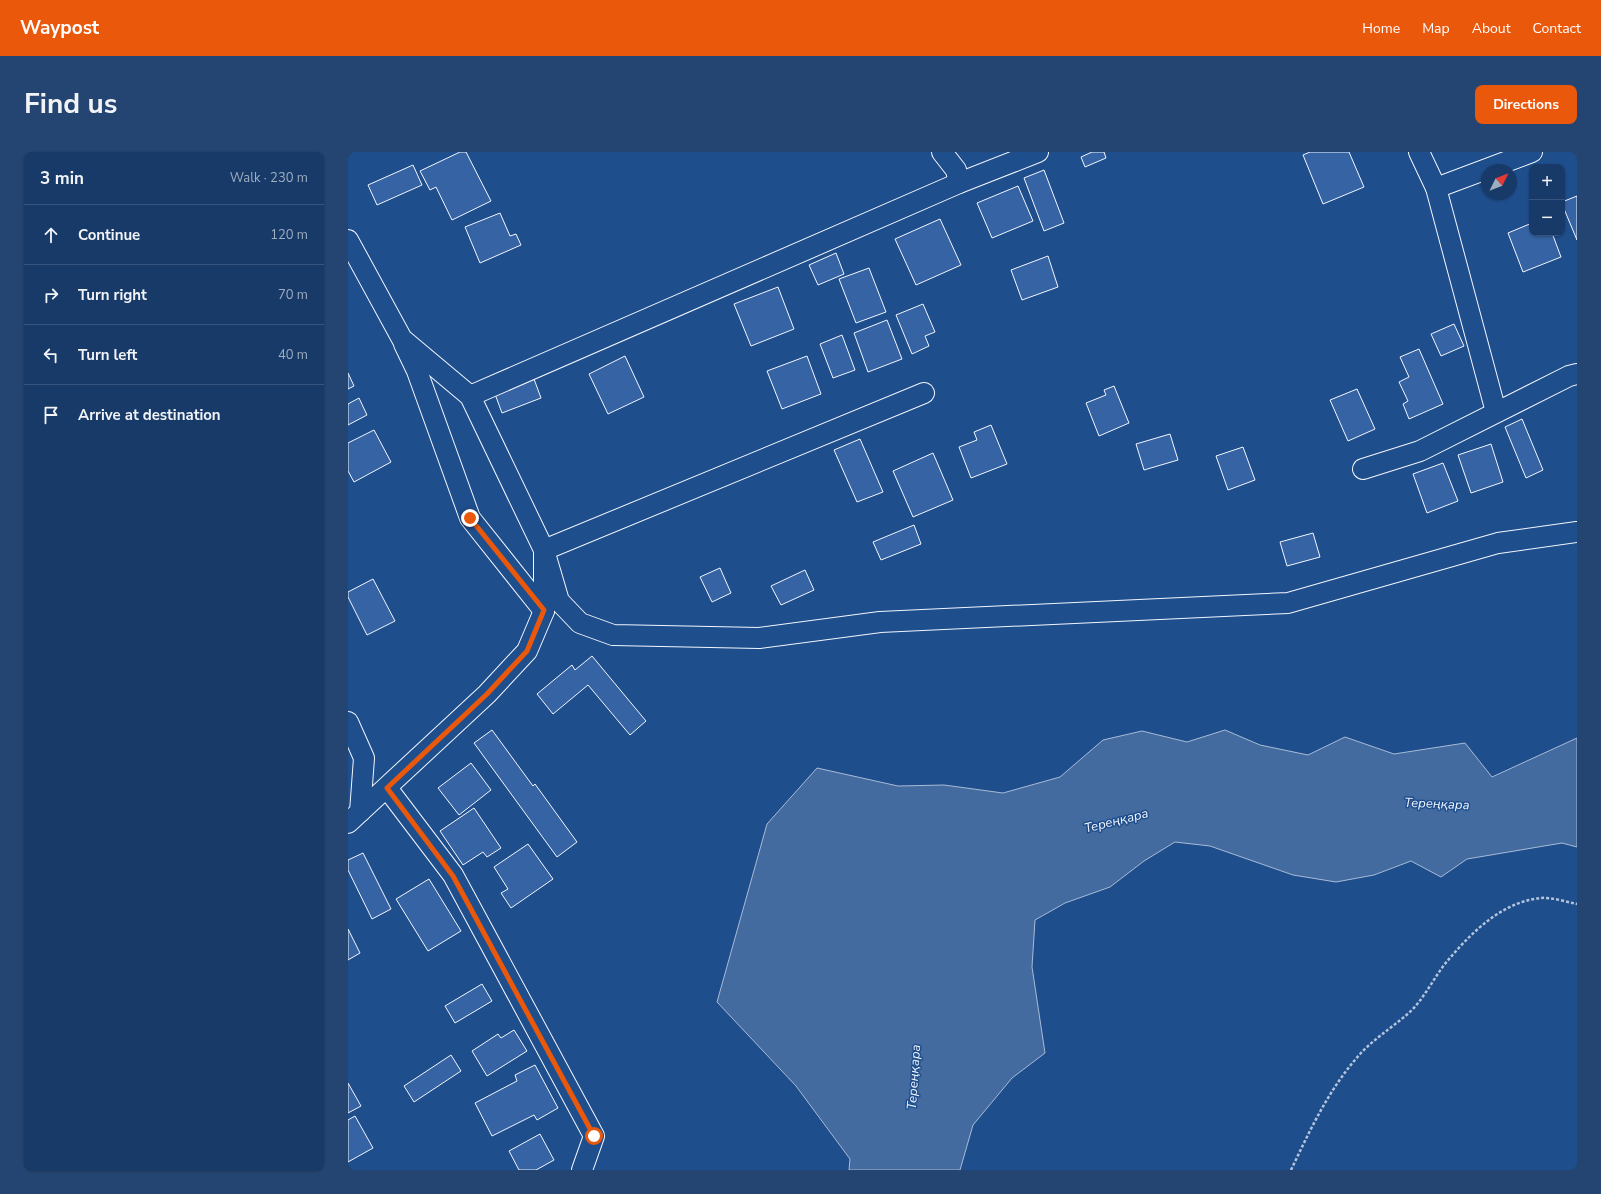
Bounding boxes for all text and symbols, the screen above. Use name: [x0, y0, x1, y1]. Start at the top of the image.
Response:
text: Waypost: [20, 15, 99, 41]
text: Home: [1362, 19, 1400, 38]
text: Map: [1422, 19, 1450, 38]
text: About: [1472, 19, 1511, 38]
text: Contact: [1533, 19, 1581, 38]
text: Find us: [24, 85, 118, 123]
button: Directions: [1475, 85, 1577, 124]
north arrow: [1481, 164, 1517, 200]
map controls: [1529, 164, 1565, 236]
button: +: [1529, 164, 1565, 200]
text: 3 min: [40, 167, 84, 190]
text: Walk · 230 m: [230, 169, 308, 187]
button: −: [1529, 200, 1565, 236]
icon: ahead: [40, 224, 62, 246]
text: Continue: [78, 225, 140, 245]
text: 120 m: [270, 226, 308, 244]
icon: right: [40, 284, 62, 306]
text: Turn right: [78, 285, 147, 305]
text: 70 m: [278, 286, 308, 304]
icon: left: [40, 344, 62, 366]
text: Turn left: [78, 345, 137, 365]
text: 40 m: [278, 346, 308, 364]
icon: arrive: [40, 404, 62, 426]
text: Arrive at destination: [78, 405, 221, 425]
route end: [461, 509, 479, 527]
water label: Тереңқара: [1404, 794, 1470, 814]
water label: Тереңқара: [1082, 804, 1150, 838]
water label: Тереңқара: [903, 1044, 925, 1110]
route start: [585, 1127, 603, 1145]

